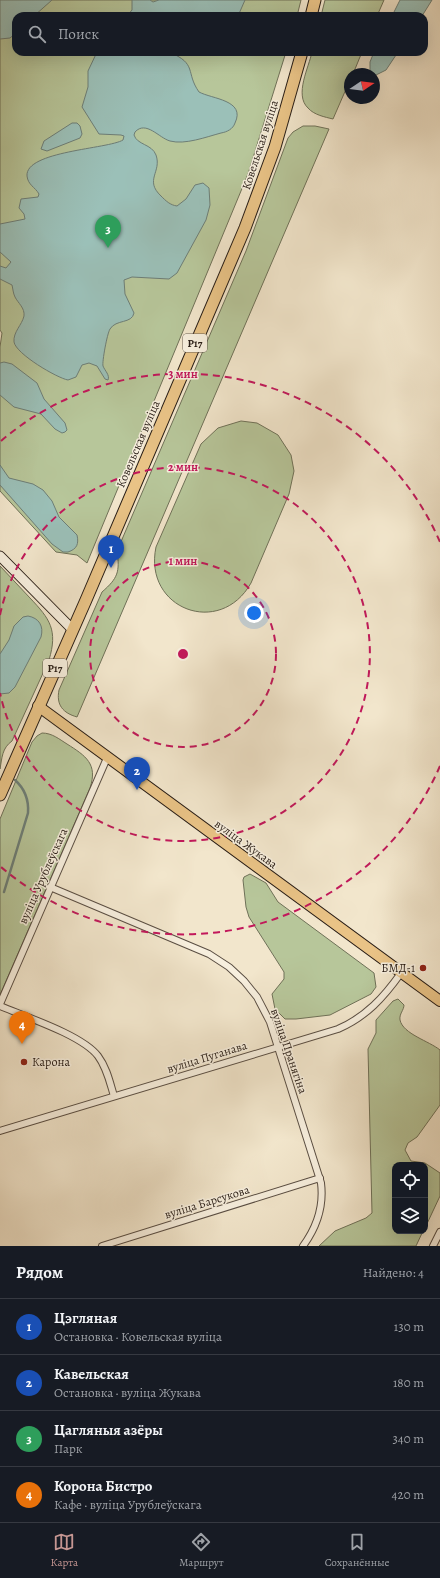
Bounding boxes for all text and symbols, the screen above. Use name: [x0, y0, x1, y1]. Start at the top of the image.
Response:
search box: [12, 12, 428, 56]
icon: search: [26, 23, 48, 45]
text: Поиск: [58, 24, 99, 44]
north arrow: [344, 68, 380, 104]
street label: Ковельская вуліца: [238, 98, 282, 192]
pin: 3: [95, 215, 121, 248]
road number: Р17: [183, 334, 207, 352]
text: 3 мин: [168, 366, 198, 382]
street label: Ковельская вуліца: [112, 397, 164, 490]
text: 2 мин: [168, 459, 198, 475]
pin: 1: [98, 535, 124, 568]
text: 1 мин: [169, 553, 197, 569]
your location: [244, 603, 264, 623]
centre of rings: [176, 647, 190, 661]
road number: Р17: [43, 659, 67, 677]
pin: 2: [124, 757, 150, 790]
street label: вуліца Жукава: [211, 816, 281, 872]
street label: вуліца Урублеўскага: [15, 825, 72, 926]
place label: БМД-1: [381, 960, 415, 976]
marker: БМД-1: [418, 963, 428, 973]
street label: вуліца Пранягіна: [267, 1006, 311, 1096]
pin: 4: [9, 1011, 35, 1044]
street label: вуліца Пуганава: [165, 1037, 249, 1077]
place label: Карона: [32, 1054, 70, 1070]
marker: Карона: [19, 1057, 29, 1067]
map controls: [392, 1162, 428, 1234]
button: locate: [392, 1162, 428, 1198]
street label: вуліца Барсукова: [163, 1181, 252, 1223]
button: layers: [392, 1198, 428, 1234]
text: Рядом: [16, 1261, 63, 1284]
text: Найдено: 4: [363, 1264, 424, 1281]
text: Цэгляная: [54, 1308, 117, 1328]
text: 1: [27, 1318, 31, 1335]
text: 130 m: [394, 1318, 424, 1335]
text: Остановка · Ковельская вуліца: [54, 1328, 222, 1345]
text: Кавельская: [54, 1364, 129, 1384]
text: 2: [26, 1374, 32, 1391]
text: 180 m: [393, 1374, 424, 1391]
text: Остановка · вуліца Жукава: [54, 1384, 201, 1401]
text: Цагляныя азёры: [54, 1420, 163, 1440]
text: 3: [26, 1430, 32, 1447]
text: 340 m: [392, 1430, 424, 1447]
text: Парк: [54, 1440, 83, 1457]
text: Корона Бистро: [54, 1476, 152, 1496]
text: 4: [26, 1486, 32, 1503]
text: 420 m: [392, 1486, 424, 1503]
text: Кафе · вуліца Урублеўскага: [54, 1496, 202, 1513]
tab: Карта: [50, 1531, 78, 1570]
tab: Маршрут: [179, 1531, 224, 1570]
tab: Сохранённые: [325, 1531, 390, 1570]

